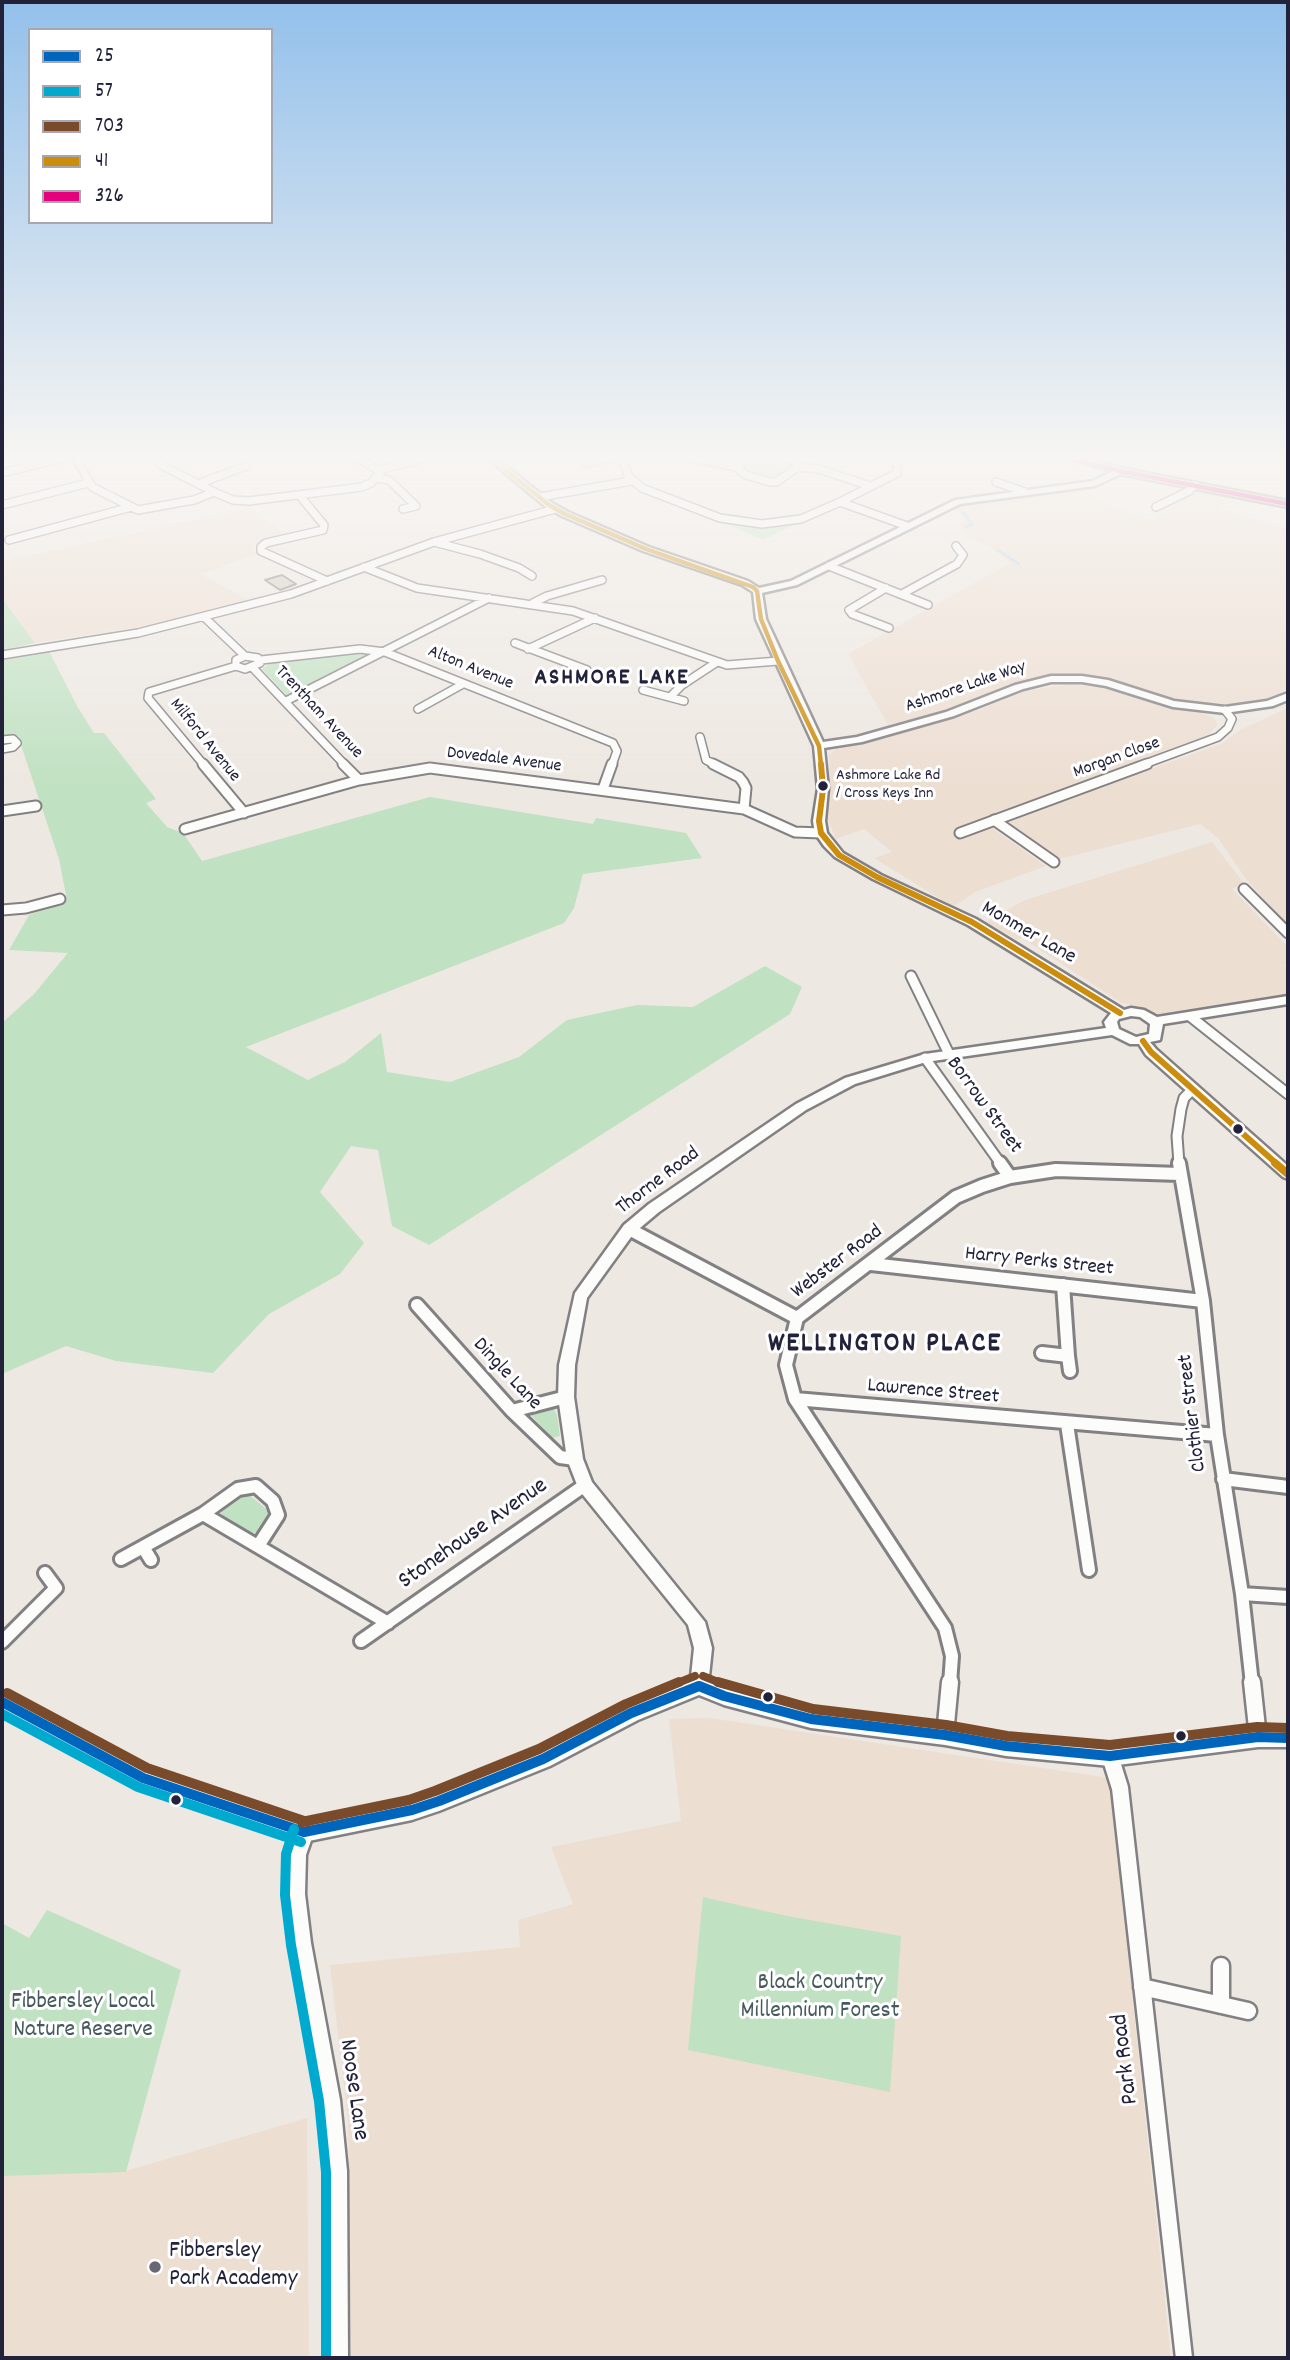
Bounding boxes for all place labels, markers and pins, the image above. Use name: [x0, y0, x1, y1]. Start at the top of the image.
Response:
place label: Ashmore Lake Rd / Cross Keys Inn: [836, 767, 940, 805]
marker: Ashmore Lake Rd / Cross Keys Inn: [816, 779, 830, 793]
unlabelled marker: [1231, 1122, 1245, 1136]
unlabelled marker: [761, 1690, 775, 1704]
unlabelled marker: [1174, 1729, 1188, 1743]
unlabelled marker: [169, 1793, 183, 1807]
place label: Fibbersley Park Academy: [169, 2239, 297, 2295]
marker: Fibbersley Park Academy: [147, 2259, 163, 2275]

